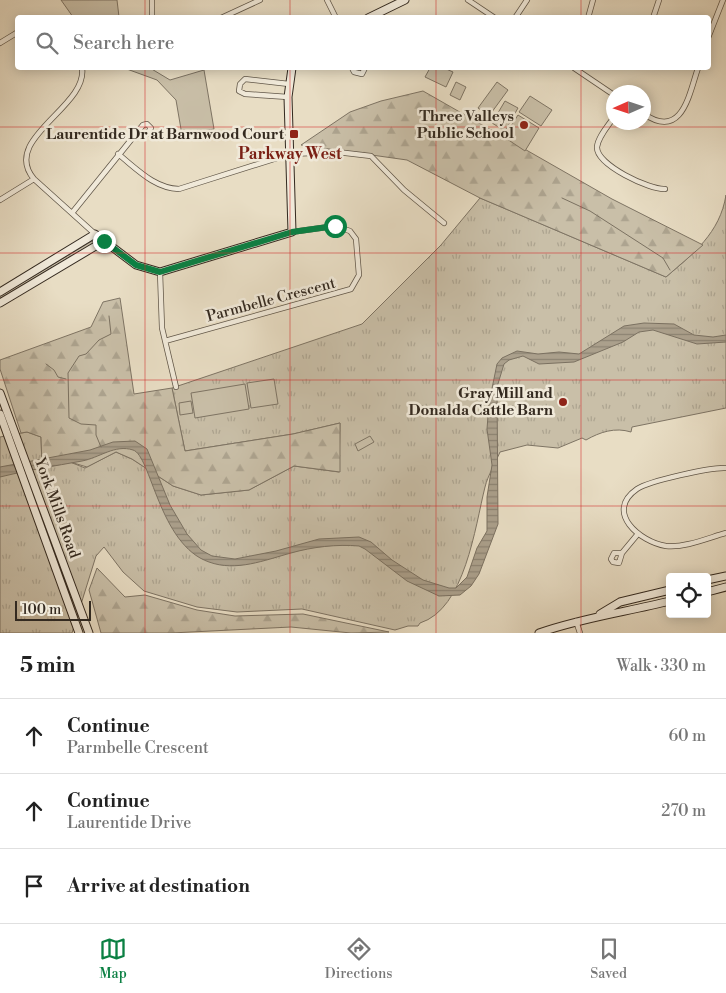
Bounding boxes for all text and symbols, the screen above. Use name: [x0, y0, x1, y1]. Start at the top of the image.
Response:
search box: [15, 15, 711, 70]
icon: search: [33, 29, 61, 57]
text: Search here: [73, 31, 174, 55]
north arrow: [606, 85, 651, 130]
place label: Three Valleys Public School: [417, 107, 514, 143]
marker: Three Valleys Public School: [518, 119, 530, 131]
place label: Laurentide Dr at Barnwood Court: [46, 125, 285, 144]
marker: Laurentide Dr at Barnwood Court: [288, 128, 300, 140]
district label: Parkway West: [238, 144, 342, 164]
route start: [324, 215, 347, 238]
route end: [93, 230, 116, 253]
street label: Parmbelle Crescent: [204, 273, 338, 326]
place label: Gray Mill and Donalda Cattle Barn: [409, 384, 554, 420]
marker: Gray Mill and Donalda Cattle Barn: [557, 396, 569, 408]
street label: York Mills Road: [30, 454, 84, 561]
map controls: [666, 573, 711, 618]
button: locate: [666, 573, 711, 618]
scale bar: [15, 598, 91, 621]
text: 100 m: [22, 601, 61, 619]
text: 5 min: [20, 653, 75, 679]
text: Walk · 330 m: [616, 656, 706, 676]
text: Continue: [67, 714, 150, 738]
icon: ahead: [20, 722, 48, 750]
text: 60 m: [668, 726, 706, 746]
text: Parmbelle Crescent: [67, 738, 209, 758]
text: Continue: [67, 789, 150, 813]
icon: ahead: [20, 797, 48, 825]
text: 270 m: [661, 801, 706, 821]
text: Laurentide Drive: [67, 813, 191, 833]
icon: arrive: [20, 872, 48, 900]
text: Arrive at destination: [67, 874, 250, 898]
tab: Map: [99, 935, 127, 983]
tab: Directions: [325, 935, 392, 983]
tab: Saved: [590, 935, 627, 983]

